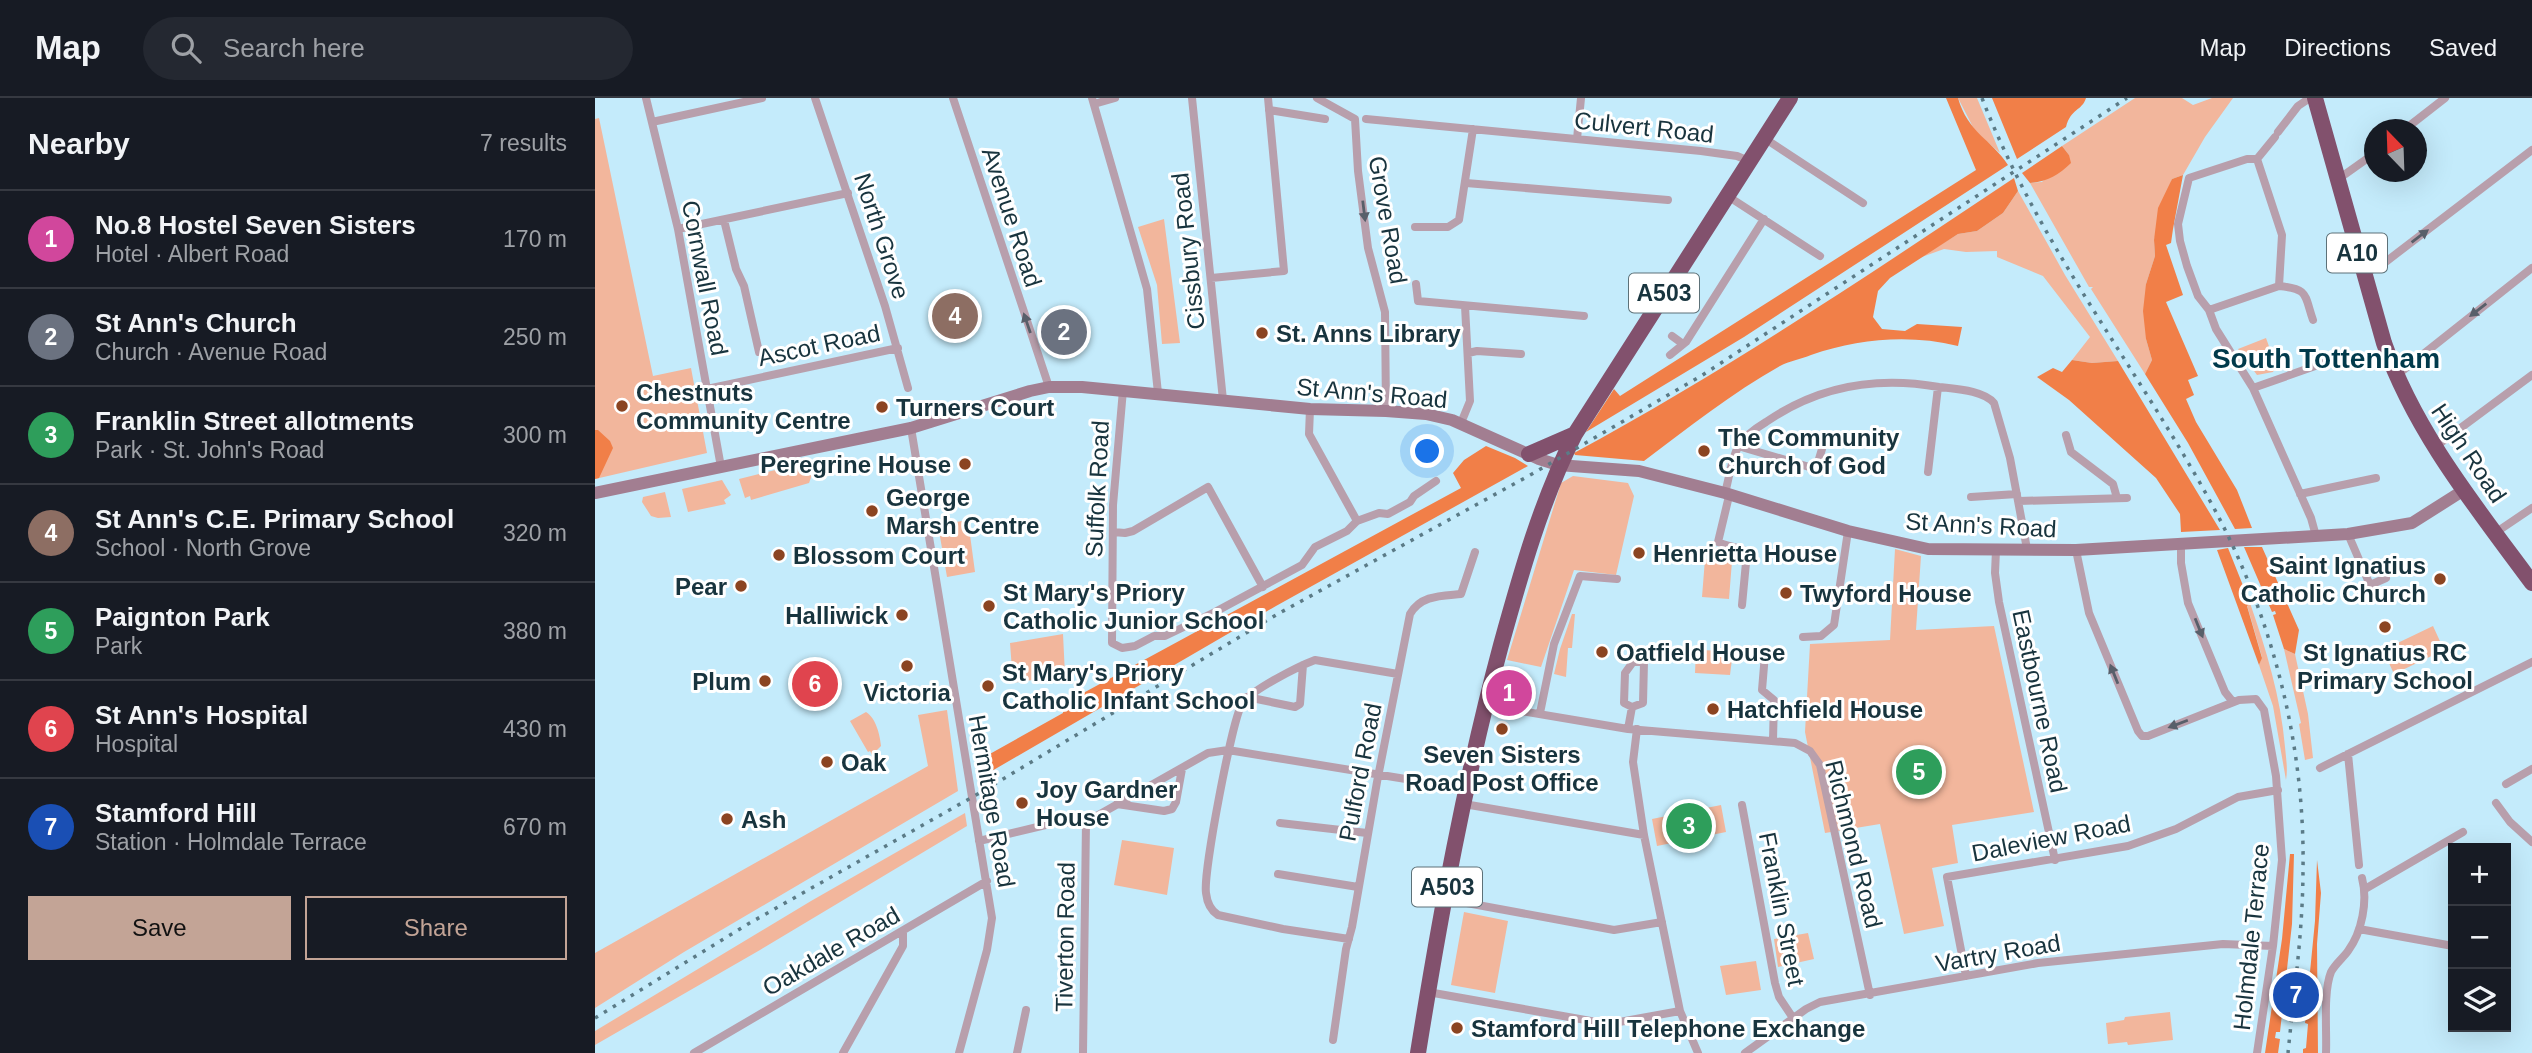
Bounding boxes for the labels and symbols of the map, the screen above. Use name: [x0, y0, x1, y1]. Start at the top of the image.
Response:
street label: Culvert Road: [1573, 106, 1715, 148]
north arrow: [2364, 119, 2427, 182]
street label: Avenue Road: [977, 144, 1047, 290]
street label: Grove Road: [1363, 154, 1413, 286]
street label: North Grove: [849, 170, 915, 302]
street label: Cissbury Road: [1166, 171, 1210, 331]
street label: Cornwall Road: [677, 198, 733, 358]
one-way arrow: [1358, 200, 1369, 222]
one-way arrow: [2411, 229, 2429, 243]
road number: A10: [2327, 234, 2387, 272]
road number: A503: [1629, 274, 1699, 312]
pin: 4: [932, 290, 978, 342]
one-way arrow: [2470, 303, 2488, 318]
pin: 2: [1041, 306, 1087, 358]
one-way arrow: [1021, 312, 1032, 333]
street label: Ascot Road: [756, 319, 882, 371]
place label: St. Anns Library: [1276, 320, 1461, 347]
marker: St. Anns Library: [1254, 325, 1270, 341]
district label: South Tottenham: [2212, 343, 2440, 374]
street label: St Ann's Road: [1295, 373, 1449, 413]
place label: Chestnuts Community Centre: [636, 379, 851, 434]
place label: Turners Court: [896, 394, 1054, 421]
marker: Chestnuts Community Centre: [614, 398, 630, 414]
street label: High Road: [2426, 398, 2512, 508]
marker: Turners Court: [874, 399, 890, 415]
street label: Suffolk Road: [1080, 420, 1114, 558]
place label: The Community Church of God: [1718, 424, 1900, 479]
your location: [1410, 434, 1444, 468]
marker: The Community Church of God: [1696, 443, 1712, 459]
place label: Peregrine House: [760, 451, 951, 478]
marker: Peregrine House: [957, 456, 973, 472]
place label: George Marsh Centre: [886, 484, 1039, 539]
marker: George Marsh Centre: [864, 503, 880, 519]
street label: St Ann's Road: [1905, 508, 2057, 542]
place label: Henrietta House: [1653, 540, 1837, 567]
place label: Blossom Court: [793, 542, 965, 569]
marker: Henrietta House: [1631, 545, 1647, 561]
marker: Blossom Court: [771, 547, 787, 563]
place label: Saint Ignatius Catholic Church: [2241, 552, 2426, 607]
marker: Saint Ignatius Catholic Church: [2432, 571, 2448, 587]
place label: Pear: [675, 573, 727, 600]
marker: Pear: [733, 578, 749, 594]
place label: St Mary's Priory Catholic Junior School: [1003, 579, 1264, 634]
place label: Twyford House: [1800, 580, 1972, 607]
marker: Twyford House: [1778, 585, 1794, 601]
marker: St Mary's Priory Catholic Junior School: [981, 598, 997, 614]
place label: Halliwick: [785, 602, 889, 629]
marker: Halliwick: [894, 607, 910, 623]
street label: Eastbourne Road: [2007, 607, 2073, 795]
one-way arrow: [2193, 618, 2204, 639]
marker: St Ignatius RC Primary School: [2377, 619, 2393, 635]
place label: Oatfield House: [1616, 639, 1785, 666]
place label: St Ignatius RC Primary School: [2297, 639, 2473, 694]
marker: Oatfield House: [1594, 644, 1610, 660]
pin: 6: [792, 658, 838, 710]
marker: Victoria: [899, 658, 915, 674]
place label: St Mary's Priory Catholic Infant School: [1002, 659, 1255, 714]
one-way arrow: [2108, 663, 2119, 684]
pin: 1: [1486, 667, 1532, 719]
place label: Plum: [692, 668, 751, 695]
marker: Plum: [757, 673, 773, 689]
marker: St Mary's Priory Catholic Infant School: [980, 678, 996, 694]
place label: Victoria: [863, 679, 951, 706]
place label: Hatchfield House: [1727, 696, 1923, 723]
street label: Pulford Road: [1333, 701, 1387, 843]
marker: Hatchfield House: [1705, 701, 1721, 717]
street label: Hermitage Road: [964, 713, 1020, 889]
one-way arrow: [2167, 719, 2188, 730]
marker: Seven Sisters Road Post Office: [1494, 721, 1510, 737]
place label: Seven Sisters Road Post Office: [1405, 741, 1599, 796]
pin: 5: [1896, 746, 1942, 798]
place label: Oak: [841, 749, 887, 776]
marker: Oak: [819, 754, 835, 770]
street label: Richmond Road: [1820, 757, 1888, 931]
place label: Joy Gardner House: [1036, 776, 1177, 831]
marker: Joy Gardner House: [1014, 795, 1030, 811]
pin: 3: [1666, 800, 1712, 852]
place label: Ash: [741, 806, 786, 833]
street label: Daleview Road: [1969, 809, 2133, 867]
marker: Ash: [719, 811, 735, 827]
street label: Franklin Street: [1754, 830, 1810, 988]
street label: Holmdale Terrace: [2228, 842, 2274, 1032]
street label: Tiverton Road: [1050, 862, 1080, 1012]
road number: A503: [1412, 867, 1482, 906]
street label: Oakdale Road: [758, 901, 904, 1001]
street label: Vartry Road: [1933, 929, 2063, 977]
pin: 7: [2273, 969, 2319, 1021]
place label: Stamford Hill Telephone Exchange: [1471, 1015, 1865, 1042]
marker: Stamford Hill Telephone Exchange: [1449, 1020, 1465, 1036]

